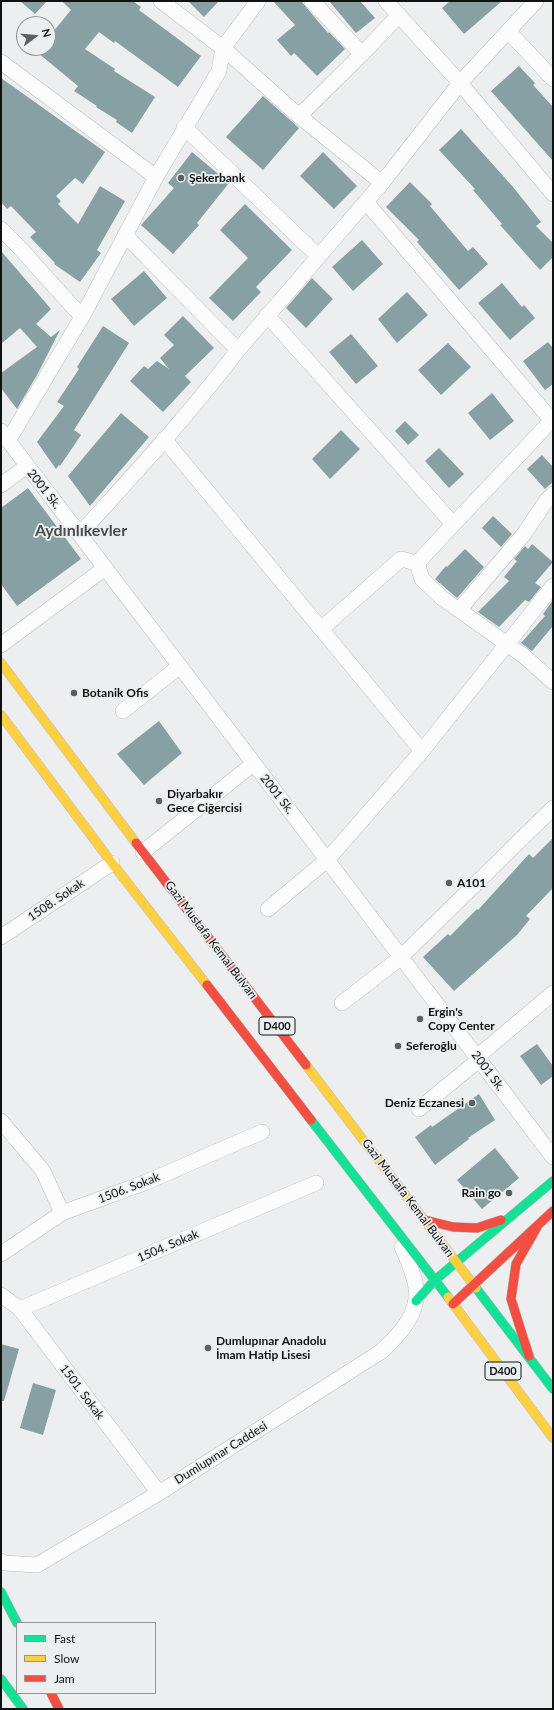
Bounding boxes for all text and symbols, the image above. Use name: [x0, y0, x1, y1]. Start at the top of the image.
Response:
north arrow: [16, 16, 56, 56]
text: N: [40, 27, 54, 39]
place label: Şekerbank: [189, 171, 245, 185]
marker: Şekerbank: [176, 173, 186, 183]
street label: 2001 Sk.: [24, 466, 64, 512]
district label: Aydınlıkevler: [35, 521, 127, 541]
place label: Botanik Ofis: [82, 686, 148, 700]
marker: Botanik Ofis: [69, 688, 79, 698]
street label: 2001 Sk.: [257, 771, 297, 817]
place label: Diyarbakır Gece Ciğercisi: [167, 787, 242, 815]
marker: Diyarbakır Gece Ciğercisi: [154, 796, 164, 806]
street label: 1508. Sokak: [25, 876, 87, 924]
place label: A101: [457, 876, 486, 890]
street label: Gazi Mustafa Kemal Bulvarı: [162, 878, 260, 1002]
marker: A101: [444, 878, 454, 888]
place label: Ergin's Copy Center: [428, 1005, 495, 1033]
marker: Ergin's Copy Center: [415, 1014, 425, 1024]
road number: D400: [259, 1017, 295, 1035]
place label: Seferoğlu: [406, 1039, 457, 1053]
marker: Seferoğlu: [393, 1041, 403, 1051]
street label: 2001 Sk.: [468, 1048, 508, 1094]
place label: Deniz Eczanesi: [385, 1096, 464, 1110]
marker: Deniz Eczanesi: [467, 1098, 477, 1108]
street label: Gazi Mustafa Kemal Bulvarı: [359, 1136, 457, 1260]
street label: 1506. Sokak: [96, 1170, 162, 1206]
place label: Rain go: [461, 1186, 501, 1200]
marker: Rain go: [504, 1188, 514, 1198]
street label: 1504. Sokak: [135, 1227, 201, 1265]
place label: Dumlupınar Anadolu İmam Hatip Lisesi: [216, 1334, 326, 1362]
marker: Dumlupınar Anadolu İmam Hatip Lisesi: [203, 1343, 213, 1353]
street label: 1501. Sokak: [57, 1362, 107, 1422]
road number: D400: [485, 1362, 521, 1380]
street label: Dumlupınar Caddesi: [172, 1419, 270, 1487]
legend: [16, 1622, 156, 1694]
text: Fast: [54, 1631, 75, 1646]
text: Slow: [54, 1651, 79, 1666]
text: Jam: [54, 1671, 75, 1686]

